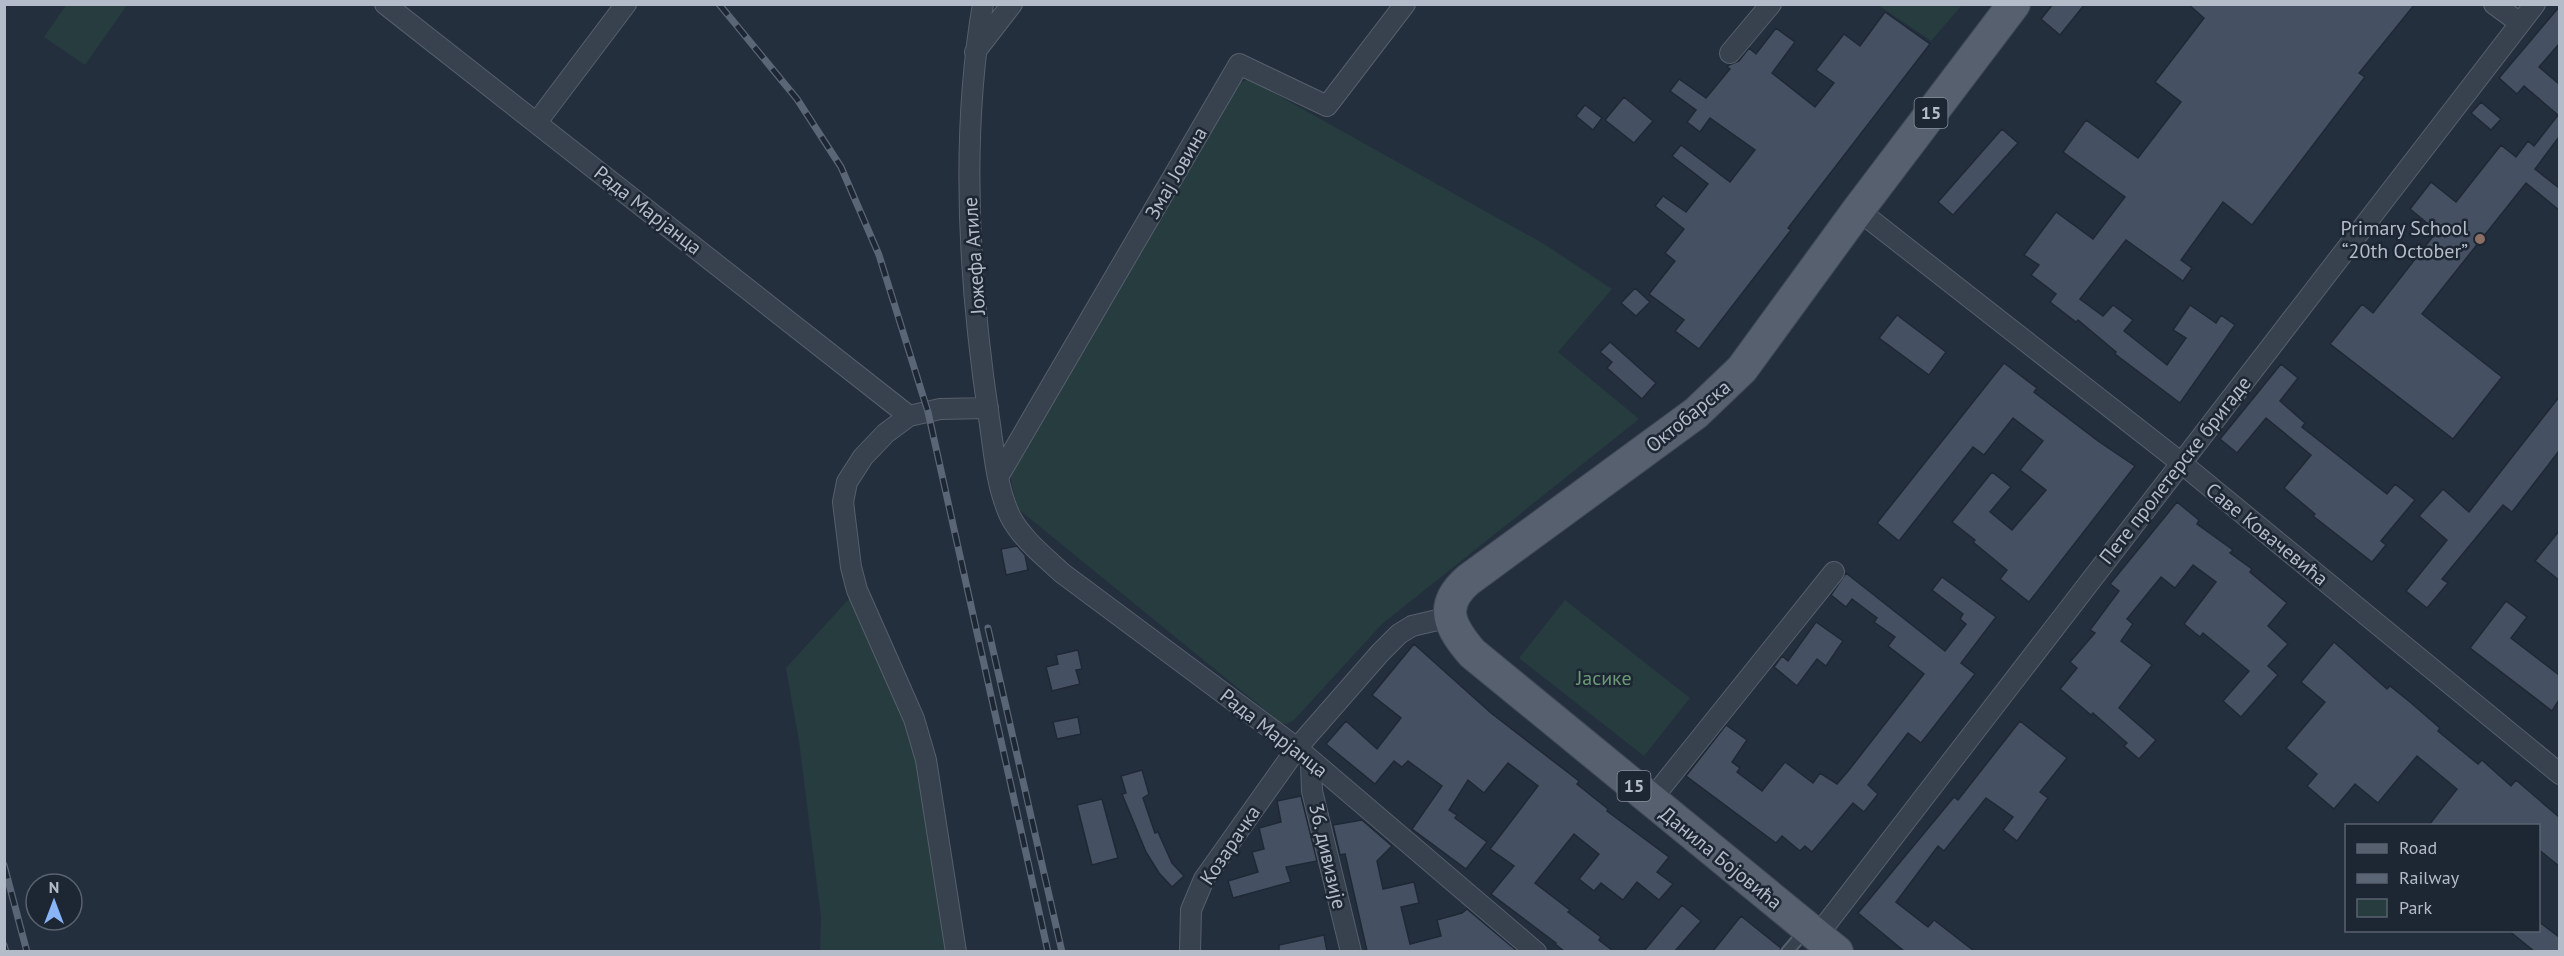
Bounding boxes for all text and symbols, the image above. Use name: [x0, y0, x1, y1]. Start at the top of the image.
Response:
road number: 15: [1914, 98, 1948, 128]
street label: Змај Јовина: [1139, 122, 1213, 224]
street label: Рада Марјанца: [589, 160, 707, 260]
street label: Јожефа Атиле: [957, 196, 991, 317]
place label: Primary School “20th October”: [2341, 215, 2468, 264]
marker: Primary School “20th October”: [2473, 232, 2487, 246]
street label: Пете пролетерске бригаде: [2093, 371, 2257, 569]
street label: Октобарска: [1640, 374, 1736, 458]
street label: Саве Ковачевића: [2200, 477, 2334, 591]
park label: Јасике: [1575, 665, 1632, 691]
street label: Рада Марјанца: [1215, 683, 1333, 783]
road number: 15: [1618, 771, 1650, 801]
street label: Козарачка: [1194, 800, 1266, 890]
street label: 36. дивизије: [1303, 801, 1353, 911]
street label: Данила Бојовића: [1655, 801, 1787, 915]
legend: [2345, 824, 2540, 932]
text: Road: [2399, 836, 2437, 859]
text: Railway: [2399, 866, 2460, 889]
north arrow: [24, 872, 84, 932]
text: N: [49, 877, 59, 897]
text: Park: [2399, 896, 2432, 919]

